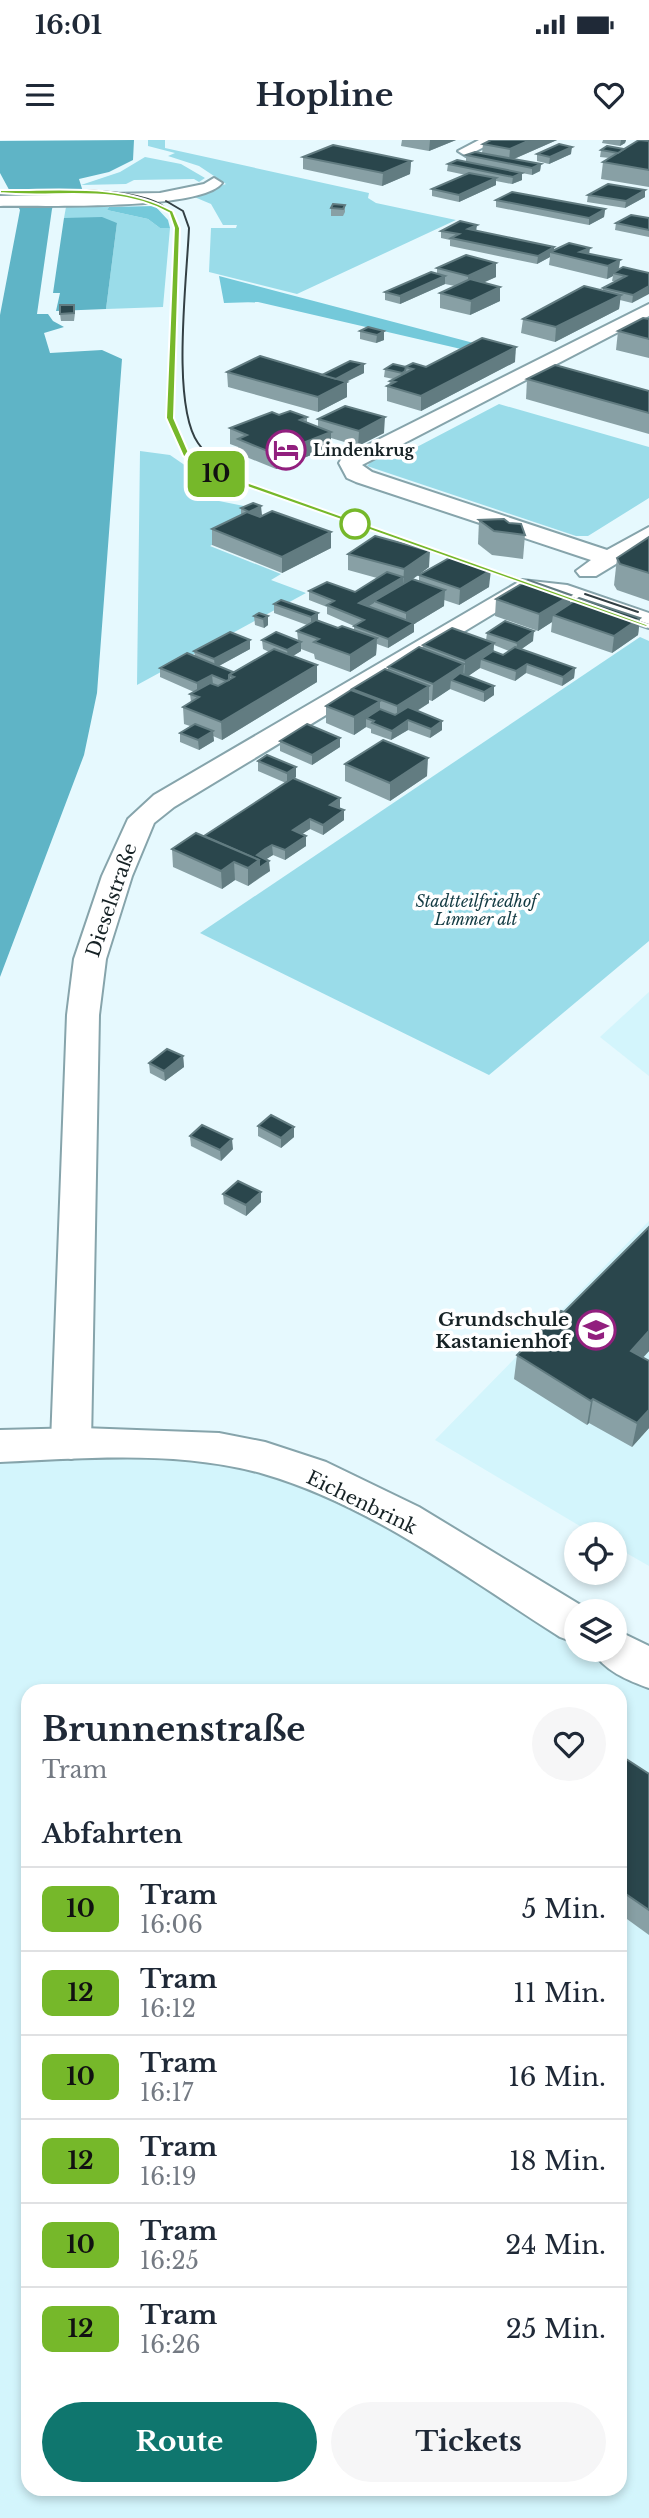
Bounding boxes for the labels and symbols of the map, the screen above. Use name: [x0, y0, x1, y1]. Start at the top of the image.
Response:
hotel icon: Lindenkrug: [265, 429, 307, 471]
place label: Lindenkrug: [313, 440, 416, 460]
line badge: 10: [184, 451, 248, 497]
unlabelled marker: [340, 509, 370, 539]
street label: Dieselstraße: [81, 840, 142, 960]
park label: Stadtteilfriedhof Limmer alt: [415, 891, 540, 929]
place label: Grundschule Kastanienhof: [435, 1308, 572, 1353]
school or university icon: Grundschule Kastanienhof: [575, 1309, 617, 1351]
street label: Eichenbrink: [303, 1466, 421, 1539]

